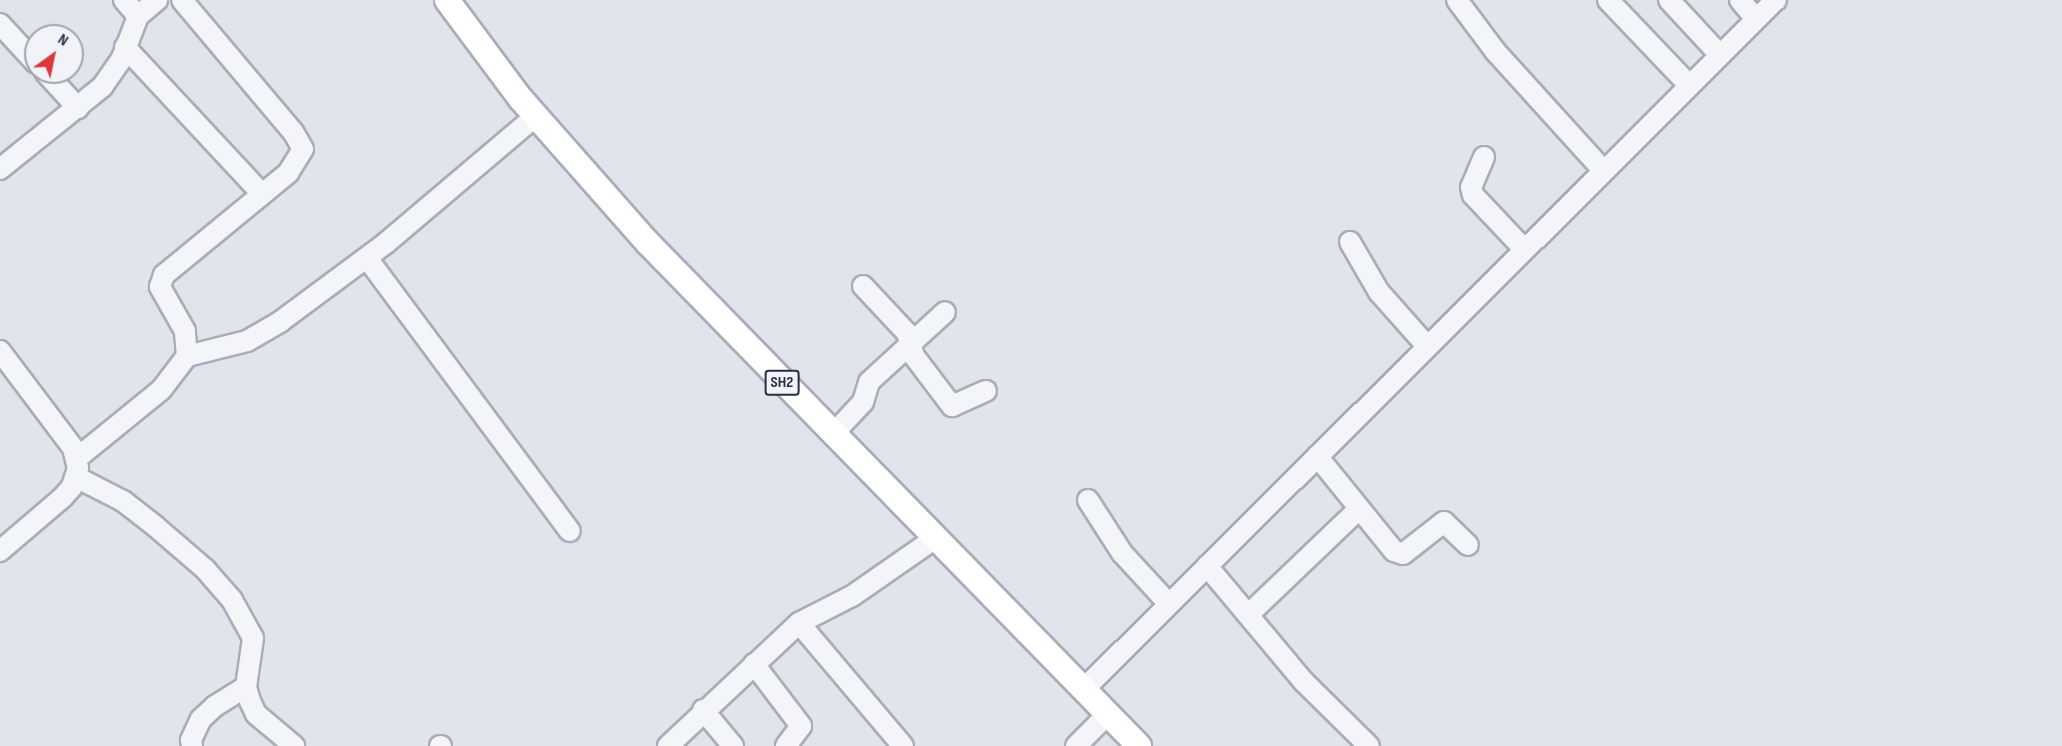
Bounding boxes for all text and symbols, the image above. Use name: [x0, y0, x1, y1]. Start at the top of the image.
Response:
north arrow: [24, 24, 84, 84]
text: N: [54, 30, 72, 50]
road number: SH2: [764, 370, 800, 396]

